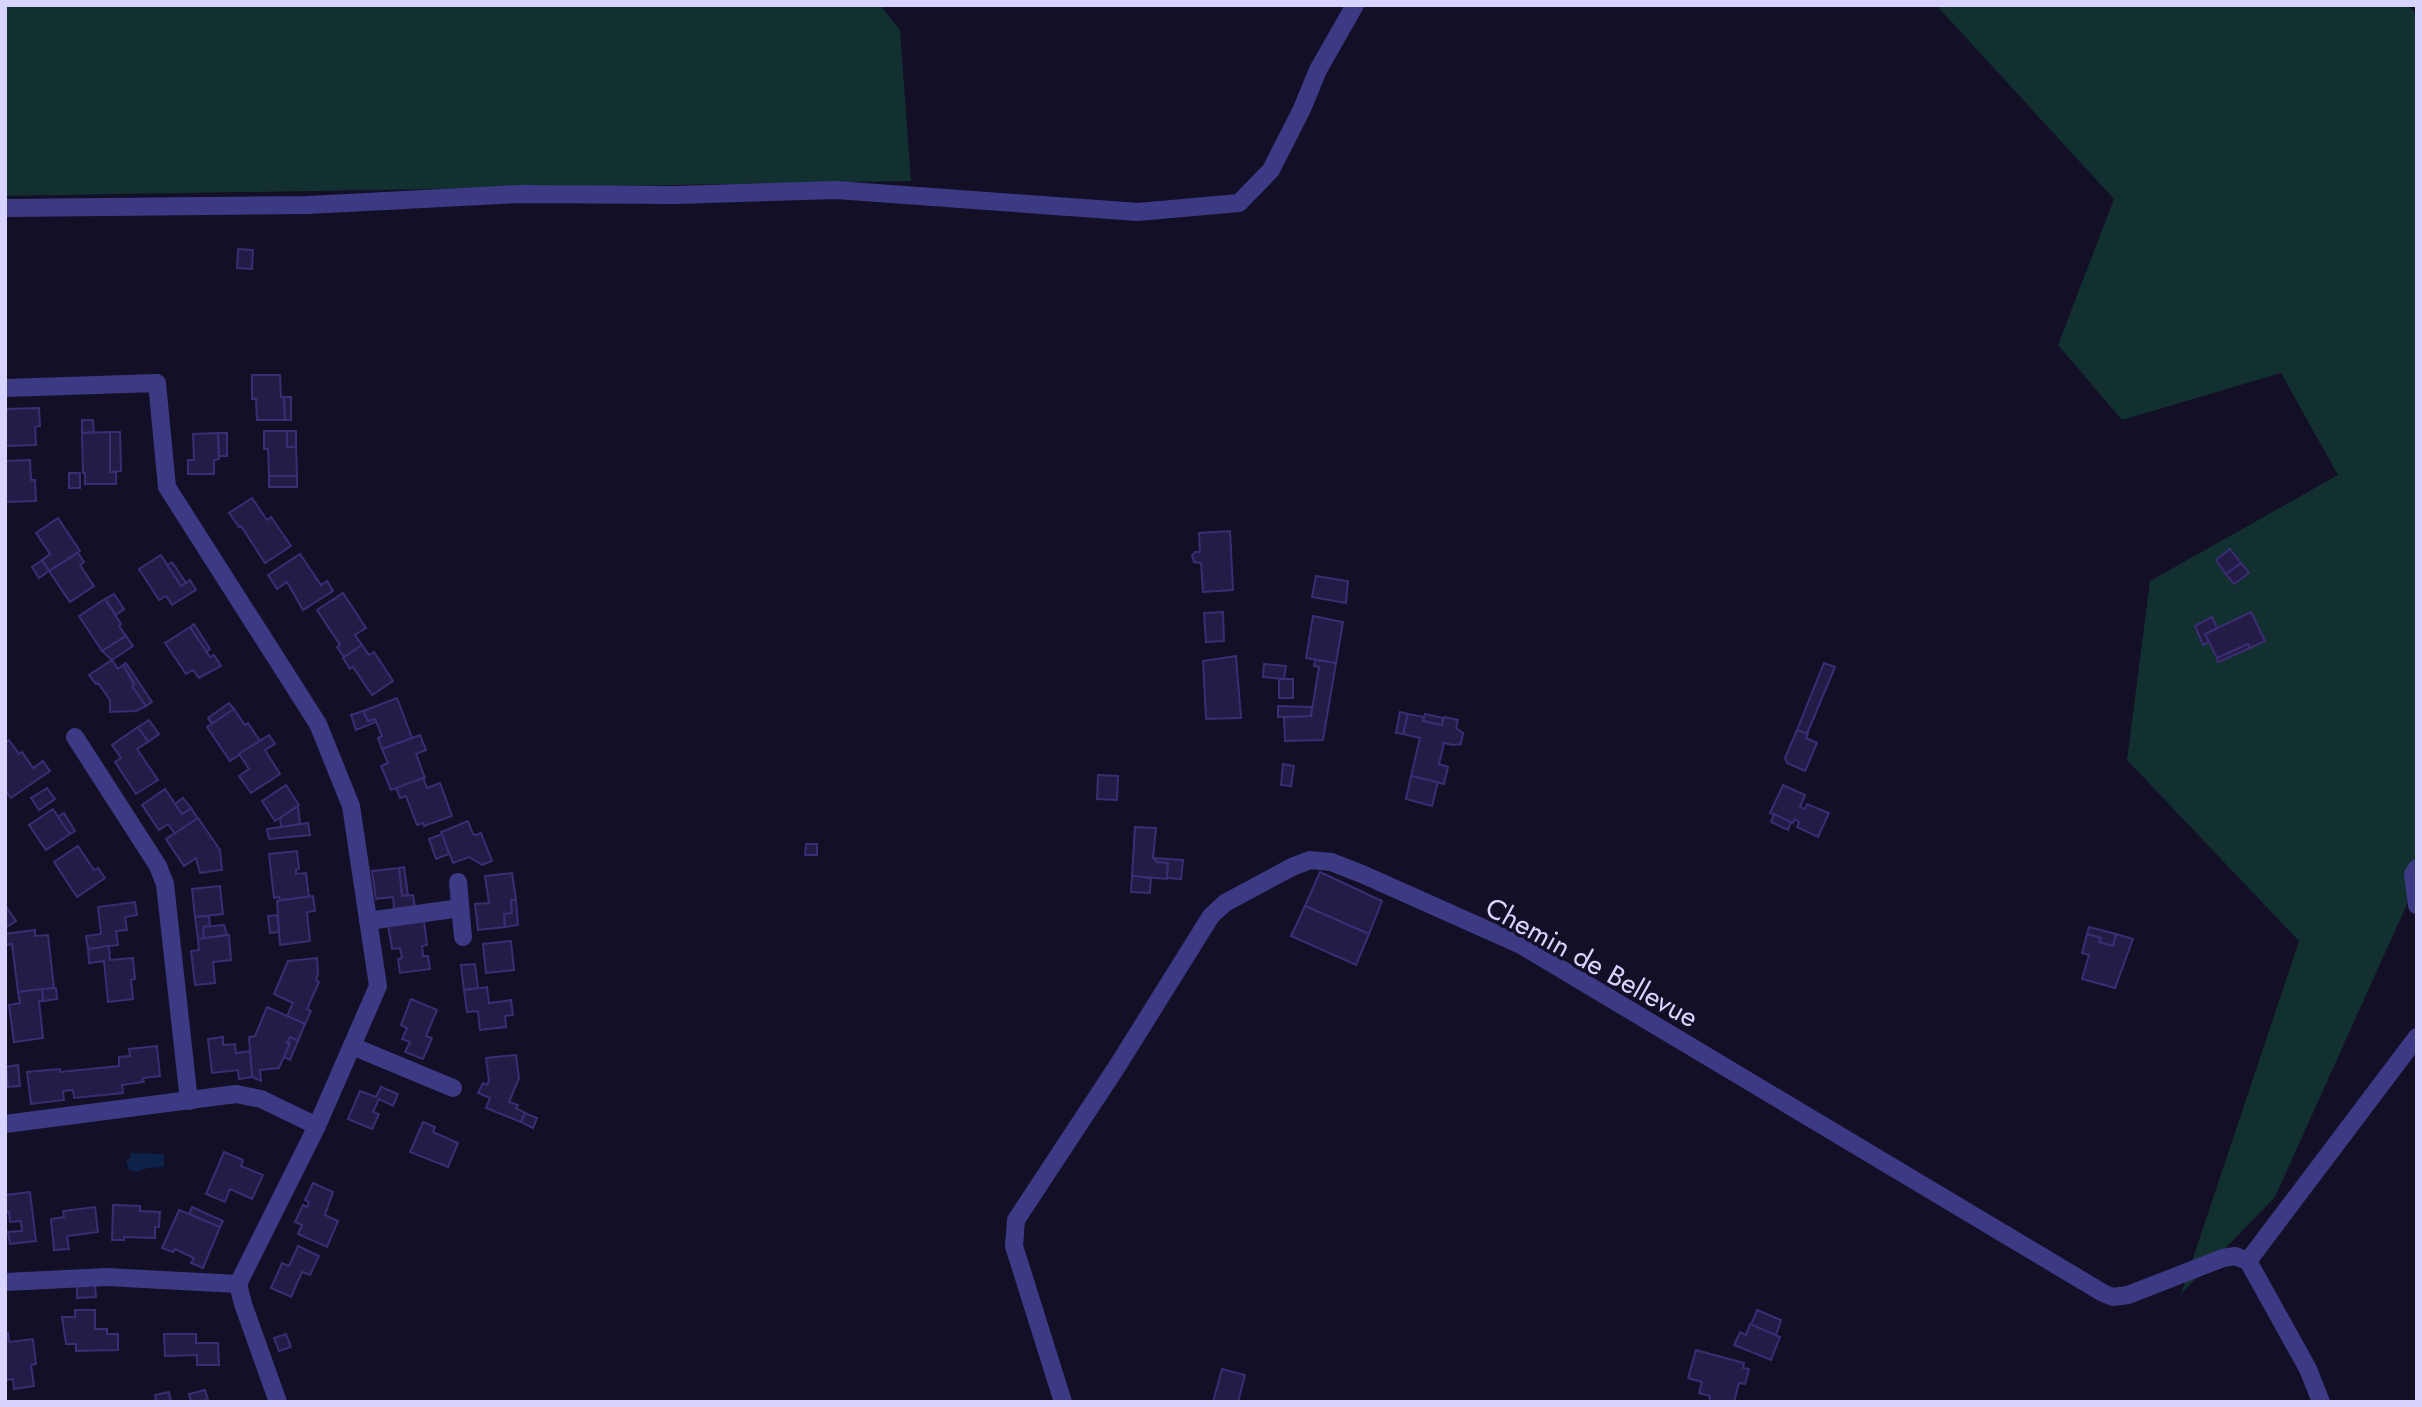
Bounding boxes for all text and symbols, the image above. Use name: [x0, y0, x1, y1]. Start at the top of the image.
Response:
street label: Chemin de Bellevue: [1478, 887, 1706, 1038]

